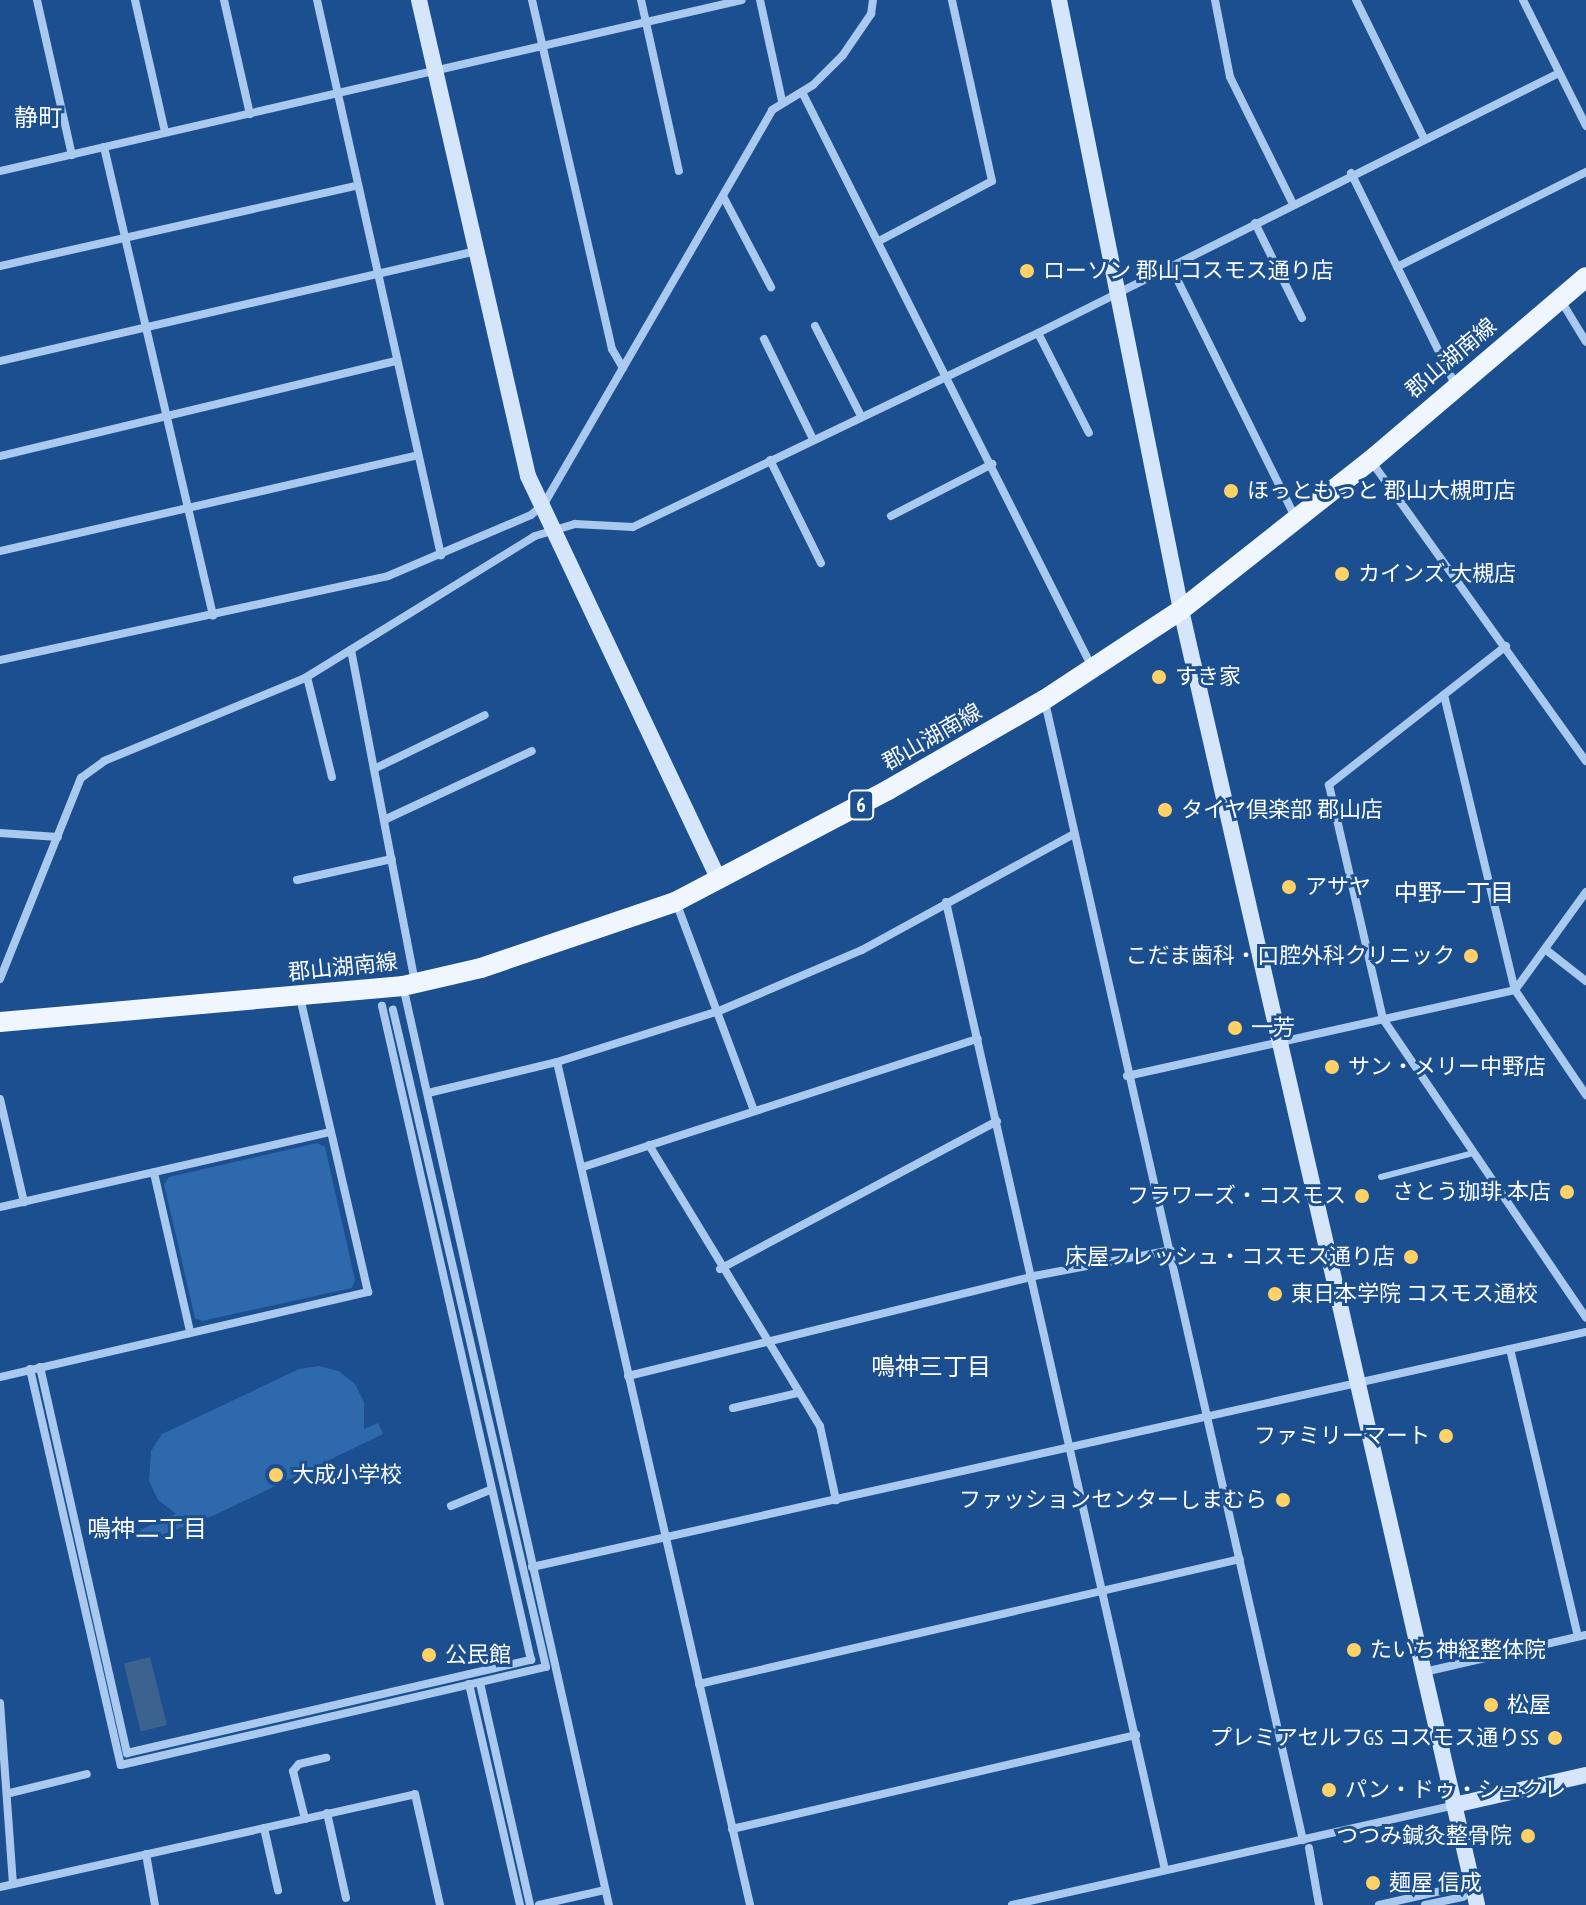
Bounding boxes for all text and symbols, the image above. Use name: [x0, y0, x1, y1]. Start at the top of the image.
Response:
district label: 静町: [14, 104, 62, 132]
place label: ローソン 郡山コスモス通り店: [1043, 258, 1334, 284]
marker: ローソン 郡山コスモス通り店: [1018, 262, 1036, 280]
street label: 郡山湖南線: [1400, 313, 1502, 403]
place label: ほっともっと 郡山大槻町店: [1247, 478, 1516, 504]
marker: ほっともっと 郡山大槻町店: [1222, 482, 1240, 500]
place label: カインズ 大槻店: [1358, 561, 1517, 587]
marker: カインズ 大槻店: [1333, 565, 1351, 583]
place label: すき家: [1175, 664, 1241, 690]
marker: すき家: [1150, 668, 1168, 686]
street label: 郡山湖南線: [878, 698, 986, 776]
road number: 6: [847, 789, 875, 821]
place label: タイヤ倶楽部 郡山店: [1181, 797, 1384, 823]
marker: タイヤ倶楽部 郡山店: [1156, 801, 1174, 819]
place label: アサヤ: [1305, 874, 1371, 900]
marker: アサヤ: [1280, 878, 1298, 896]
district label: 中野一丁目: [1394, 879, 1514, 907]
place label: こだま歯科・口腔外科クリニック: [1125, 943, 1455, 969]
marker: こだま歯科・口腔外科クリニック: [1462, 947, 1480, 965]
street label: 郡山湖南線: [287, 948, 399, 986]
place label: 一芳: [1251, 1015, 1295, 1041]
marker: 一芳: [1226, 1019, 1244, 1037]
place label: サン・メリー中野店: [1348, 1054, 1546, 1080]
marker: サン・メリー中野店: [1323, 1058, 1341, 1076]
place label: さとう珈琲 本店: [1392, 1179, 1551, 1205]
place label: フラワーズ・コスモス: [1126, 1183, 1346, 1209]
marker: さとう珈琲 本店: [1558, 1183, 1576, 1201]
marker: フラワーズ・コスモス: [1353, 1187, 1371, 1205]
place label: 床屋フレッシュ・コスモス通り店: [1065, 1244, 1395, 1270]
marker: 床屋フレッシュ・コスモス通り店: [1402, 1248, 1420, 1266]
place label: 東日本学院 コスモス通校: [1291, 1281, 1538, 1307]
marker: 東日本学院 コスモス通校: [1266, 1285, 1284, 1303]
district label: 鳴神三丁目: [871, 1353, 991, 1381]
place label: ファミリーマート: [1254, 1423, 1430, 1449]
marker: ファミリーマート: [1437, 1427, 1455, 1445]
place label: 大成小学校: [292, 1462, 402, 1488]
marker: 大成小学校: [267, 1466, 285, 1484]
place label: ファッションセンターしまむら: [959, 1487, 1267, 1513]
marker: ファッションセンターしまむら: [1274, 1491, 1292, 1509]
district label: 鳴神二丁目: [87, 1515, 207, 1543]
place label: たいち神経整体院: [1370, 1637, 1546, 1663]
marker: たいち神経整体院: [1345, 1641, 1363, 1659]
place label: 公民館: [445, 1642, 511, 1668]
marker: 公民館: [420, 1646, 438, 1664]
place label: 松屋: [1507, 1692, 1551, 1718]
marker: 松屋: [1482, 1696, 1500, 1714]
place label: プレミアセルフGS コスモス通りSS: [1209, 1725, 1539, 1751]
marker: プレミアセルフGS コスモス通りSS: [1546, 1729, 1564, 1747]
place label: パン・ドゥ・シュクレ: [1345, 1777, 1565, 1803]
marker: パン・ドゥ・シュクレ: [1320, 1781, 1338, 1799]
place label: つつみ鍼灸整骨院: [1336, 1823, 1512, 1849]
marker: つつみ鍼灸整骨院: [1519, 1827, 1537, 1845]
place label: 麺屋 信成: [1389, 1870, 1482, 1896]
marker: 麺屋 信成: [1364, 1874, 1382, 1892]

